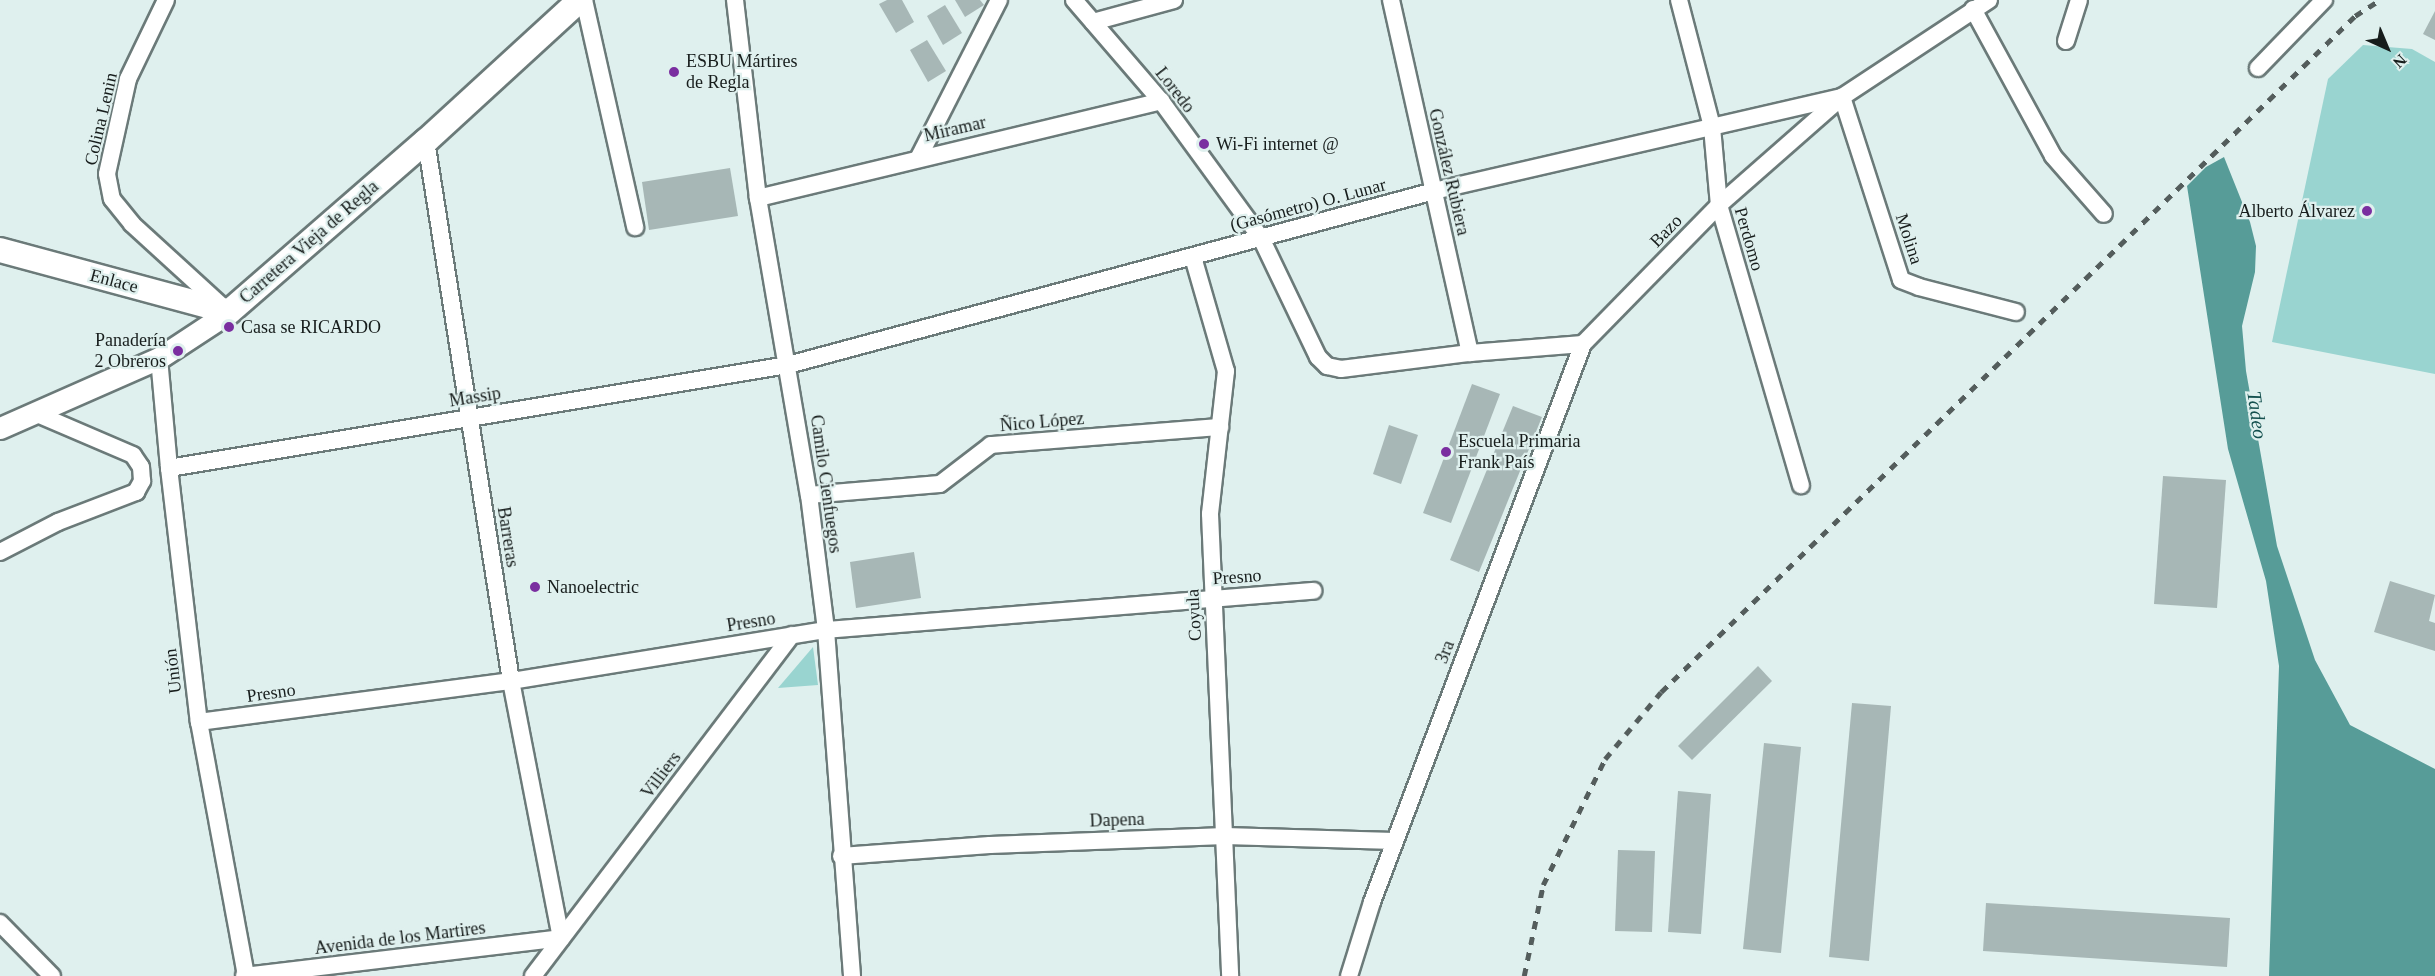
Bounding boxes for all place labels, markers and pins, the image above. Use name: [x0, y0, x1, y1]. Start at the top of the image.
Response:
place label: ESBU Mártires de Regla: [686, 51, 797, 94]
marker: ESBU Mártires de Regla: [667, 65, 681, 79]
place label: Wi-Fi internet @: [1216, 133, 1339, 155]
marker: Wi-Fi internet @: [1197, 137, 1211, 151]
place label: Alberto Álvarez: [2239, 200, 2355, 222]
marker: Alberto Álvarez: [2360, 204, 2374, 218]
place label: Casa se RICARDO: [241, 316, 381, 338]
marker: Casa se RICARDO: [222, 320, 236, 334]
place label: Panadería 2 Obreros: [95, 330, 166, 372]
marker: Panadería 2 Obreros: [171, 344, 185, 358]
place label: Escuela Primaria Frank País: [1458, 431, 1580, 474]
marker: Escuela Primaria Frank País: [1439, 445, 1453, 459]
place label: Nanoelectric: [547, 576, 639, 598]
marker: Nanoelectric: [528, 580, 542, 594]

